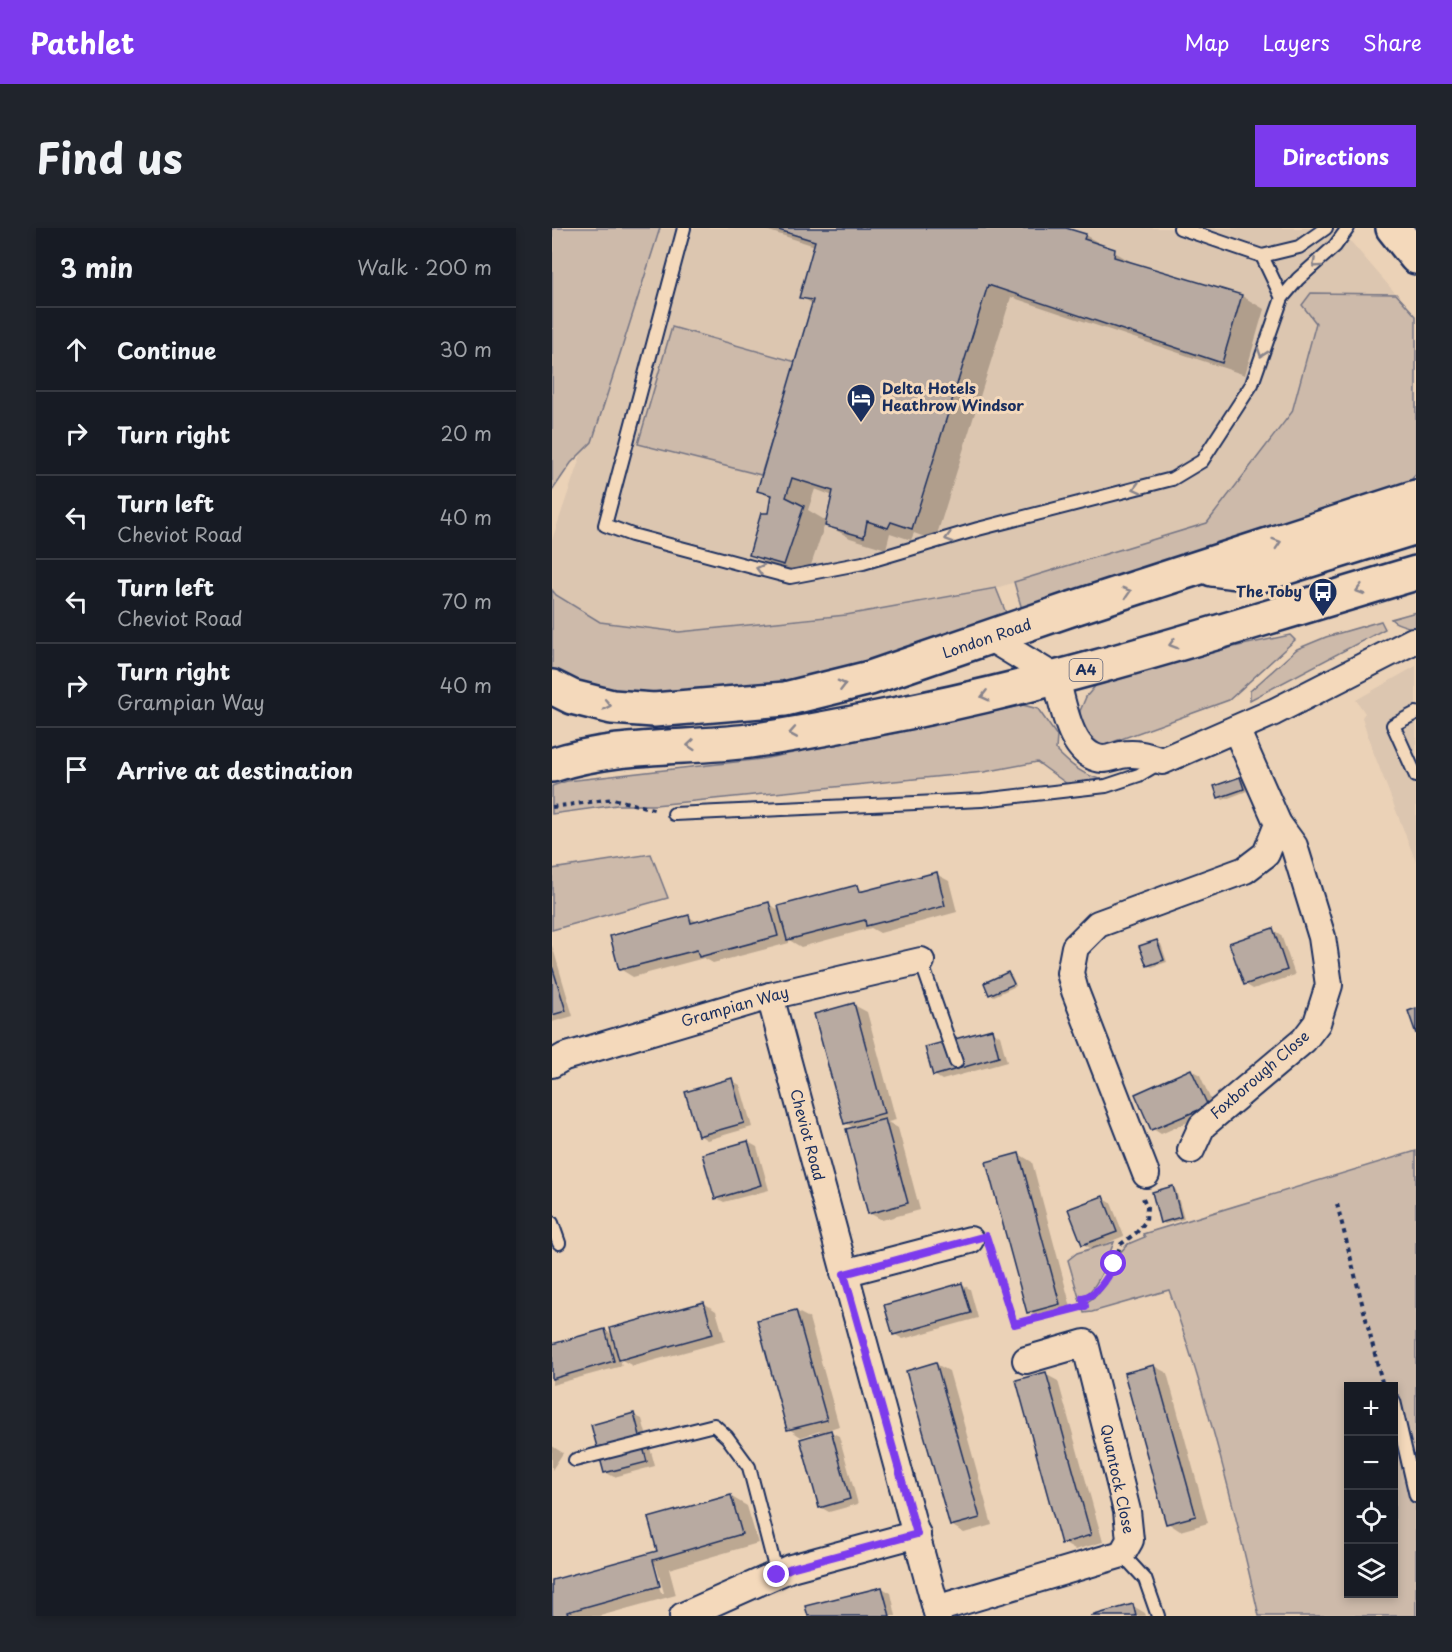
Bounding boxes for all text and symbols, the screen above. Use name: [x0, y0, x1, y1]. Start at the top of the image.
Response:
text: Pathlet: [30, 21, 134, 64]
text: Map: [1185, 26, 1229, 58]
text: Layers: [1262, 26, 1330, 58]
text: Share: [1363, 26, 1422, 58]
text: Find us: [36, 125, 183, 188]
button: Directions: [1255, 125, 1416, 187]
text: 3 min: [60, 248, 133, 287]
text: Walk · 200 m: [357, 252, 492, 282]
one-way arrow: [1312, 257, 1323, 268]
icon: ahead: [60, 333, 93, 366]
text: Continue: [117, 333, 216, 366]
text: 30 m: [439, 334, 492, 364]
one-way arrow: [1257, 347, 1270, 358]
place label: Delta Hotels Heathrow Windsor: [882, 376, 1024, 416]
hotel icon: Delta Hotels Heathrow Windsor: [845, 382, 877, 424]
icon: right: [60, 417, 93, 450]
text: Turn right: [117, 417, 230, 450]
text: 20 m: [440, 418, 492, 448]
one-way arrow: [1132, 480, 1142, 493]
text: Turn left: [117, 486, 214, 519]
icon: left: [60, 501, 93, 534]
text: 40 m: [440, 502, 492, 532]
text: Cheviot Road: [117, 519, 243, 549]
one-way arrow: [944, 531, 955, 543]
one-way arrow: [1271, 538, 1282, 551]
one-way arrow: [755, 563, 765, 576]
text: Turn left: [117, 570, 214, 603]
bus stop icon: The Toby: [1307, 576, 1339, 618]
place label: The Toby: [1236, 579, 1302, 602]
one-way arrow: [1355, 583, 1366, 595]
icon: left: [60, 585, 93, 618]
text: 70 m: [442, 586, 492, 616]
one-way arrow: [1121, 587, 1132, 599]
text: Cheviot Road: [117, 603, 243, 633]
street label: London Road: [939, 612, 1034, 664]
one-way arrow: [1168, 637, 1179, 649]
text: Turn right: [117, 654, 230, 687]
road number: A4: [1070, 659, 1102, 681]
icon: right: [60, 669, 93, 702]
text: 40 m: [440, 670, 492, 700]
one-way arrow: [837, 680, 847, 693]
text: Grampian Way: [117, 687, 265, 717]
one-way arrow: [980, 688, 990, 701]
one-way arrow: [602, 698, 612, 711]
one-way arrow: [789, 726, 799, 739]
one-way arrow: [687, 738, 696, 751]
icon: arrive: [60, 753, 93, 786]
text: Arrive at destination: [117, 753, 353, 786]
street label: Grampian Way: [678, 979, 791, 1032]
street label: Foxborough Close: [1204, 1024, 1314, 1124]
street label: Cheviot Road: [785, 1086, 832, 1183]
route start: [1100, 1250, 1126, 1276]
map controls: [1344, 1382, 1398, 1598]
button: +: [1344, 1382, 1398, 1436]
street label: Quantock Close: [1096, 1422, 1141, 1536]
button: −: [1344, 1436, 1398, 1490]
button: locate: [1344, 1490, 1398, 1544]
button: layers: [1344, 1544, 1398, 1598]
route end: [763, 1561, 789, 1587]

